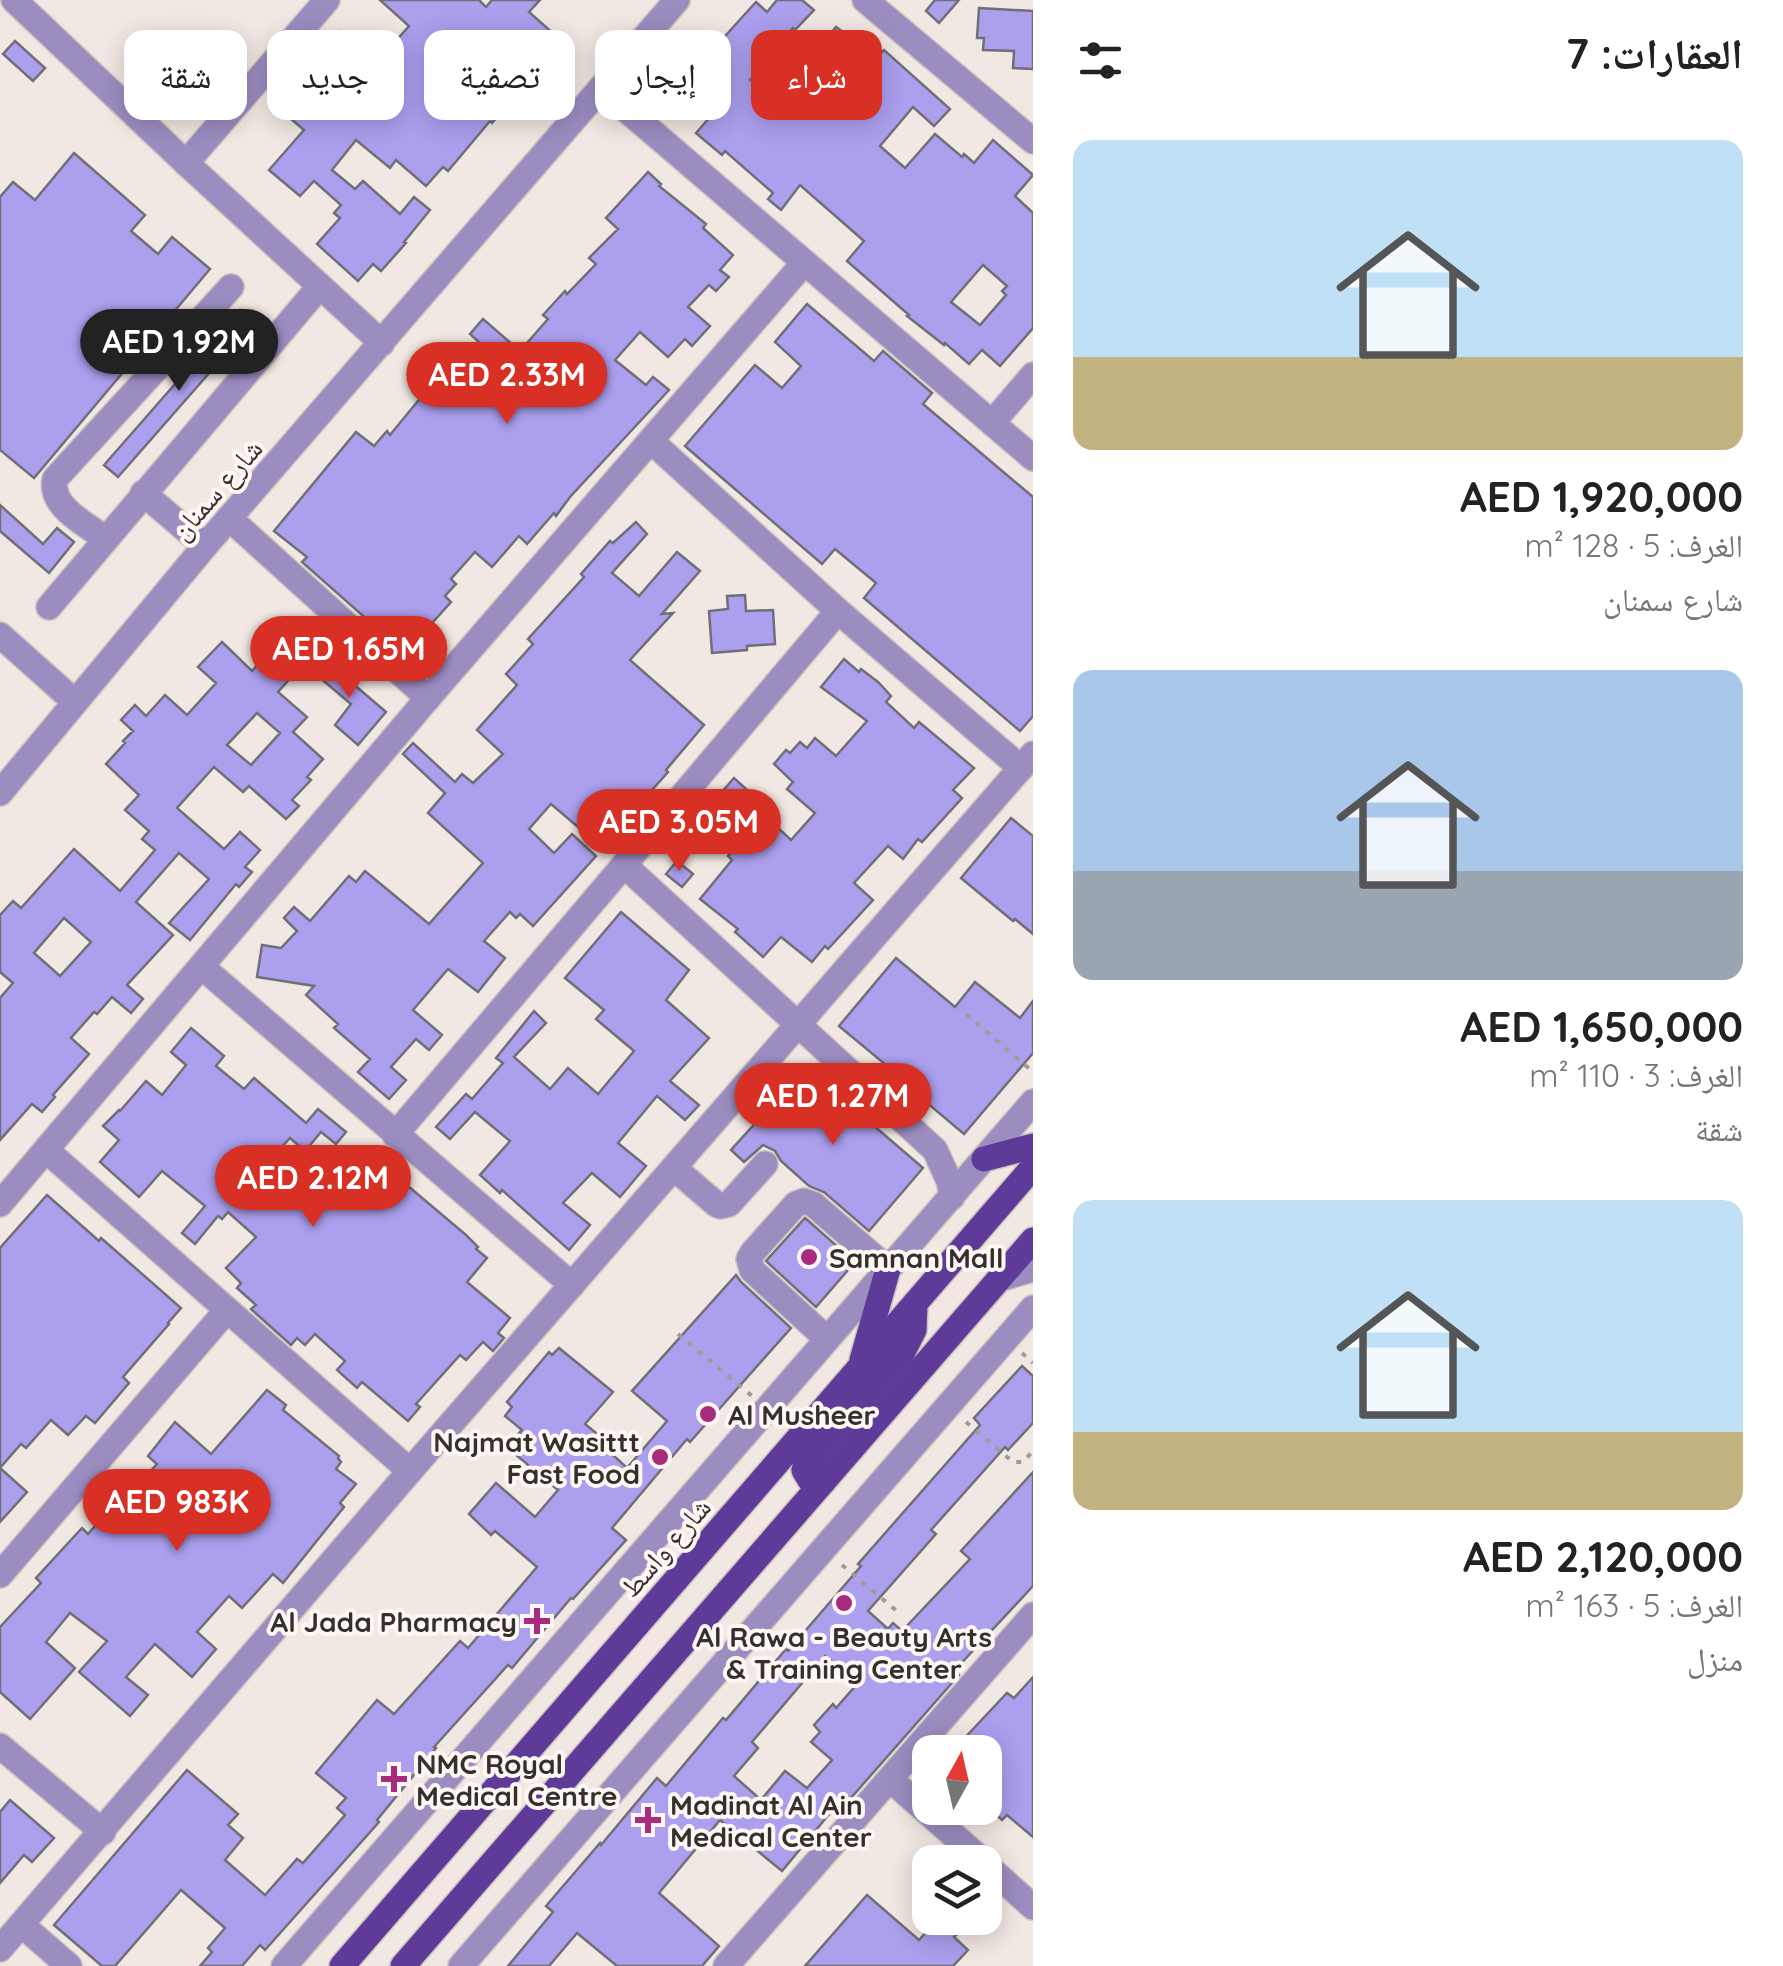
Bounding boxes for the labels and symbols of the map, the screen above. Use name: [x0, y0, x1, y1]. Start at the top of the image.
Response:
pin: AED 1.92M: [65, 309, 293, 394]
pin: AED 2.33M: [393, 342, 621, 427]
street label: شارع سمنان: [163, 431, 270, 547]
pin: AED 1.65M: [235, 616, 463, 701]
pin: AED 3.05M: [565, 789, 793, 874]
pin: AED 1.27M: [719, 1063, 947, 1148]
pin: AED 2.12M: [199, 1145, 427, 1230]
place label: Samnan Mall: [829, 1240, 1004, 1275]
marker: Samnan Mall: [798, 1246, 820, 1268]
place label: Al Musheer: [728, 1397, 876, 1432]
marker: Al Musheer: [697, 1403, 719, 1425]
place label: Najmat Wasittt Fast Food: [433, 1424, 640, 1491]
marker: Najmat Wasittt Fast Food: [649, 1446, 671, 1468]
pin: AED 983K: [74, 1469, 280, 1554]
street label: شارع واسط: [612, 1490, 719, 1605]
marker: Al Rawa - Beauty Arts & Training Center: [833, 1592, 855, 1614]
place label: Al Jada Pharmacy: [270, 1604, 517, 1639]
marker: Al Jada Pharmacy: [526, 1610, 548, 1632]
place label: Al Rawa - Beauty Arts & Training Center: [696, 1619, 992, 1686]
north arrow: [912, 1735, 1002, 1825]
place label: NMC Royal Medical Centre: [416, 1746, 617, 1813]
marker: NMC Royal Medical Centre: [381, 1766, 407, 1792]
place label: Madinat Al Ain Medical Center: [670, 1787, 872, 1854]
marker: Madinat Al Ain Medical Center: [635, 1807, 661, 1833]

